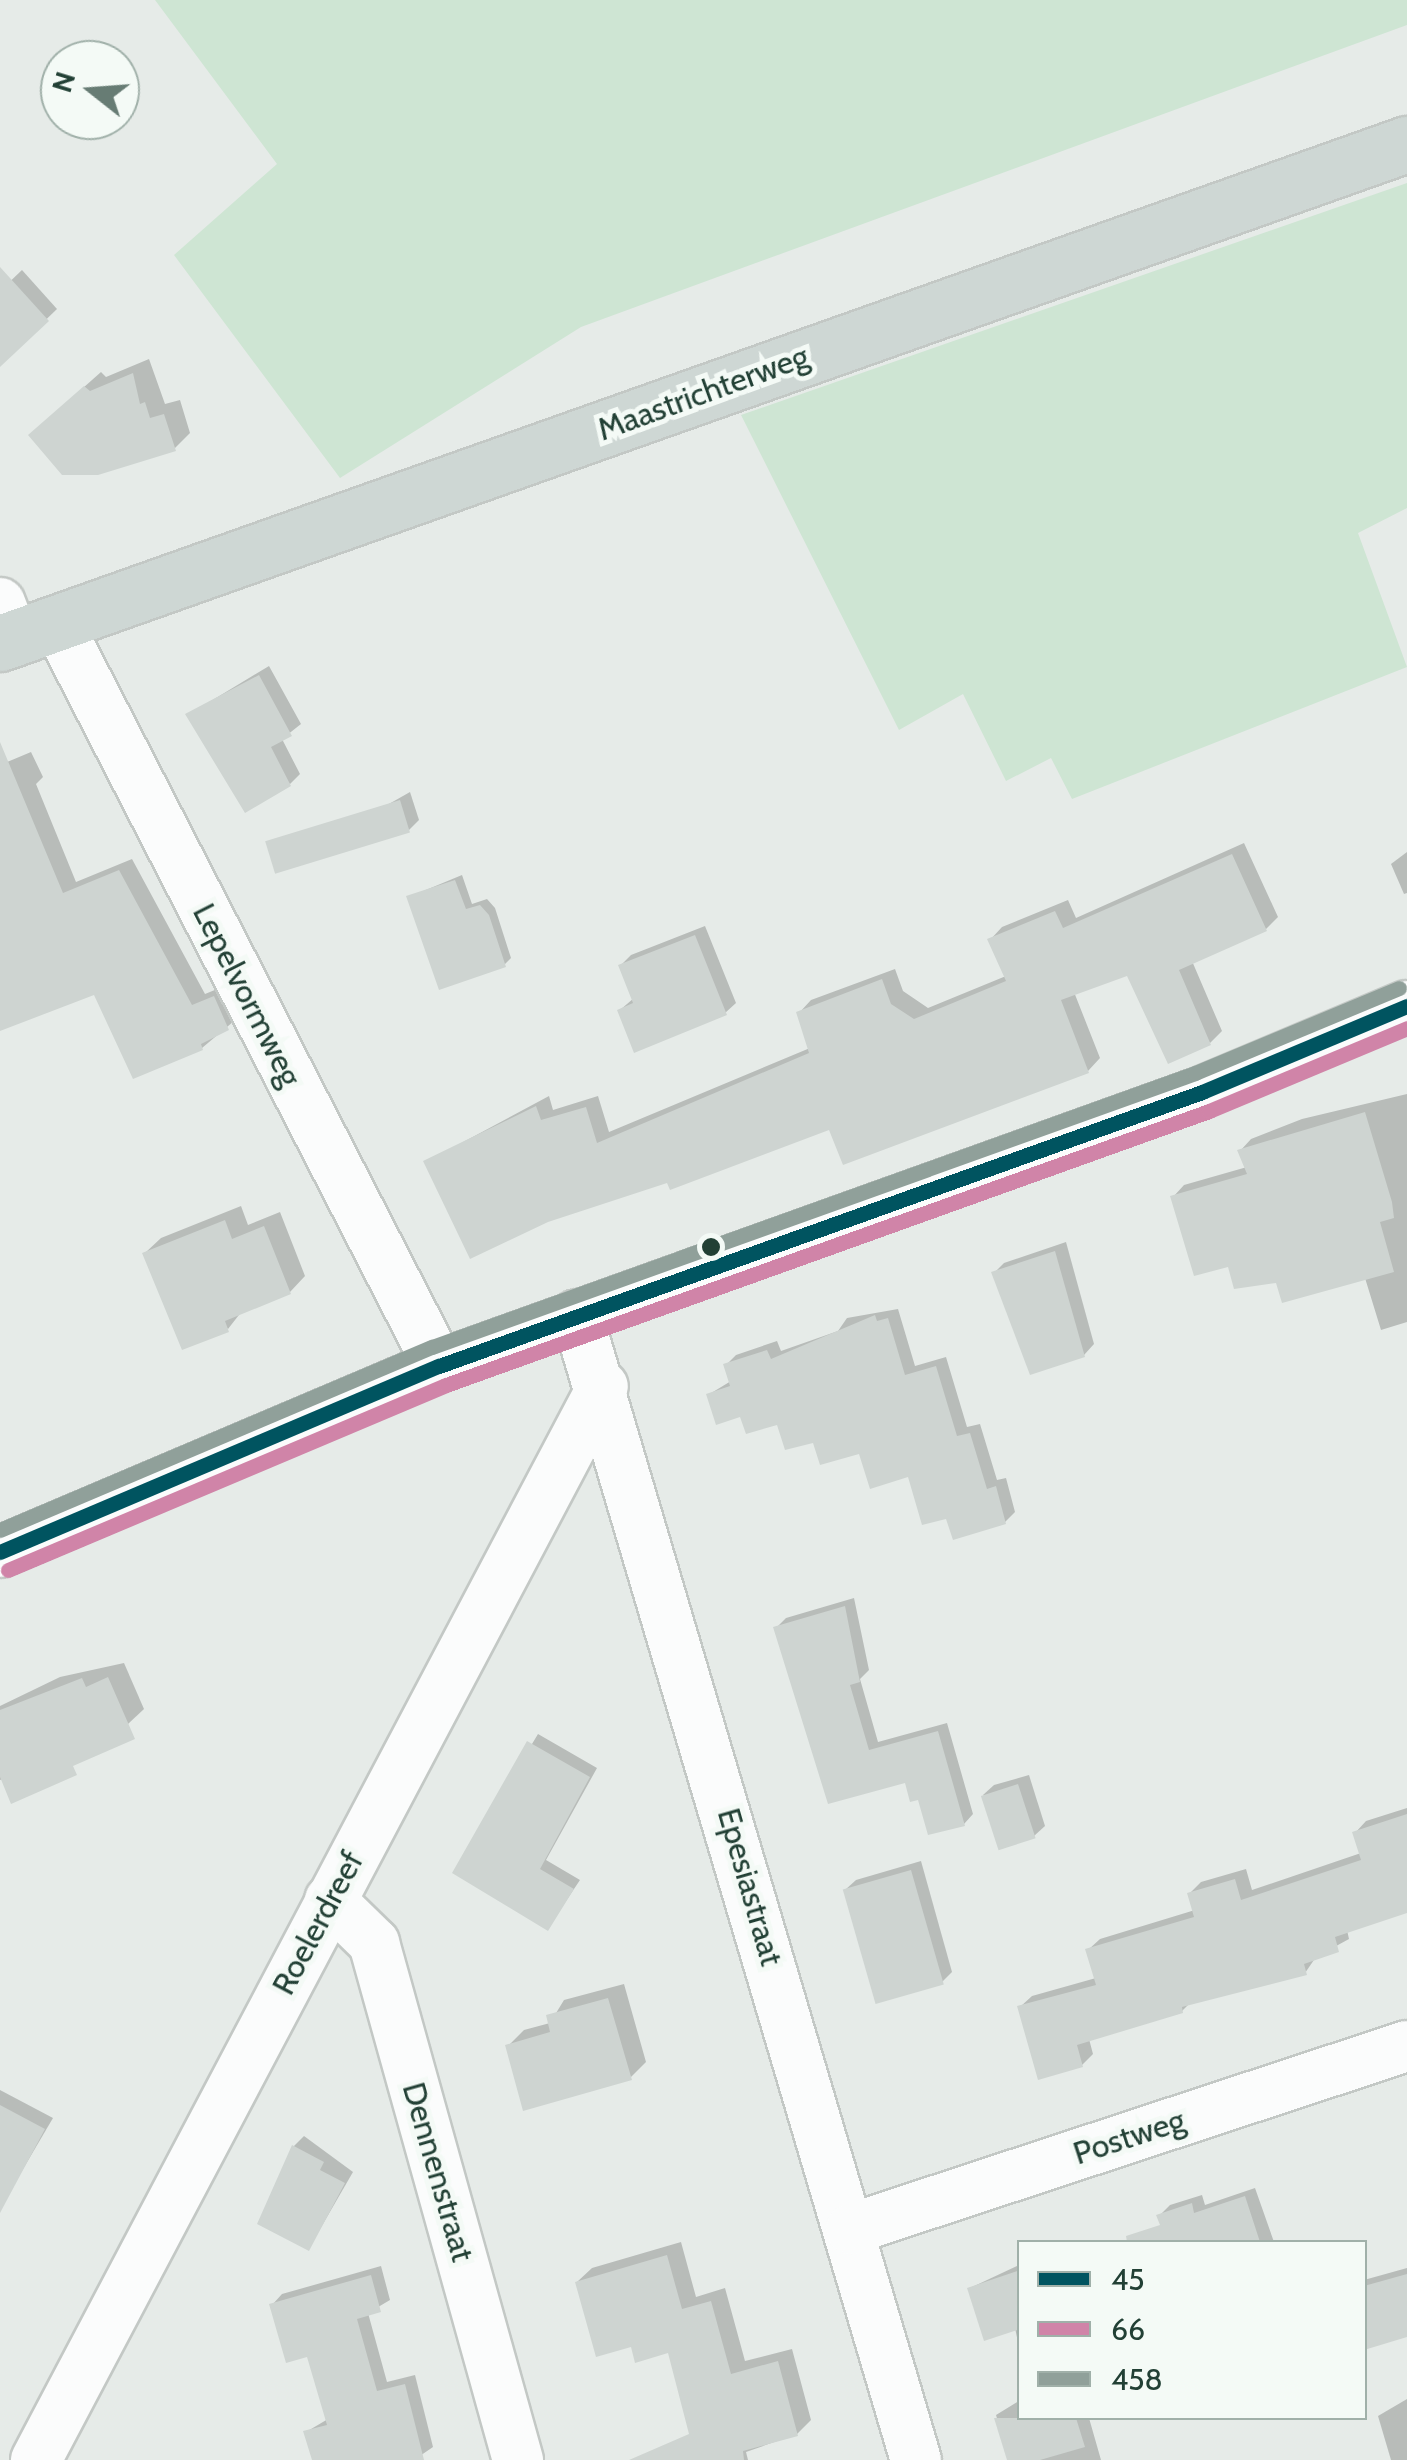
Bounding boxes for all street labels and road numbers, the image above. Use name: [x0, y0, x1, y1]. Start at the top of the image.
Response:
street label: Maastrichterweg: [592, 337, 814, 449]
street label: Lepelvormweg: [185, 897, 309, 1093]
street label: Epesiastraat: [709, 1804, 791, 1970]
street label: Roelerdreef: [264, 1845, 372, 2001]
street label: Dennenstraat: [394, 2078, 482, 2266]
street label: Postweg: [1068, 2101, 1190, 2173]

